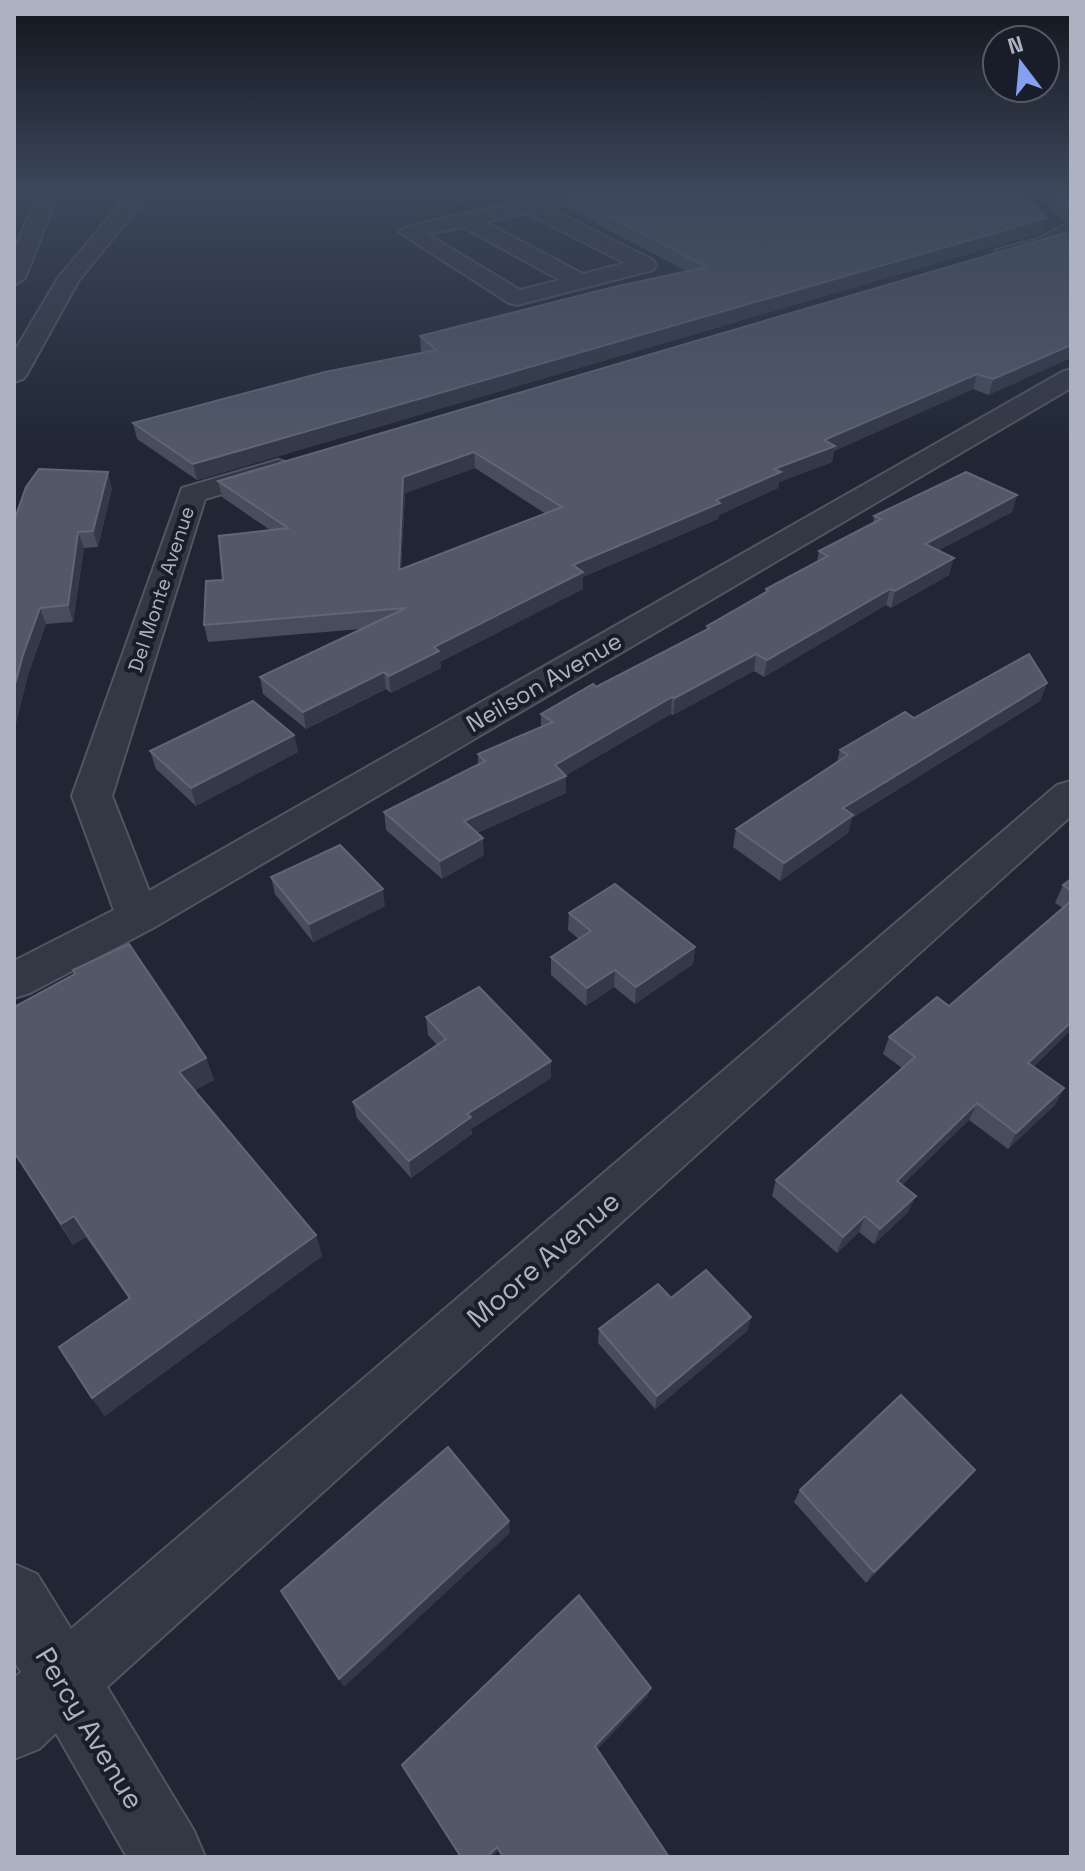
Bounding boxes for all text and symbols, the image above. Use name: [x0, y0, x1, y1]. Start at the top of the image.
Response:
north arrow: [981, 24, 1061, 104]
text: N: [1005, 29, 1026, 60]
street label: Del Monte Avenue: [122, 503, 200, 675]
street label: Neilson Avenue: [461, 625, 627, 739]
street label: Moore Avenue: [459, 1183, 627, 1335]
street label: Percy Avenue: [28, 1640, 152, 1816]

